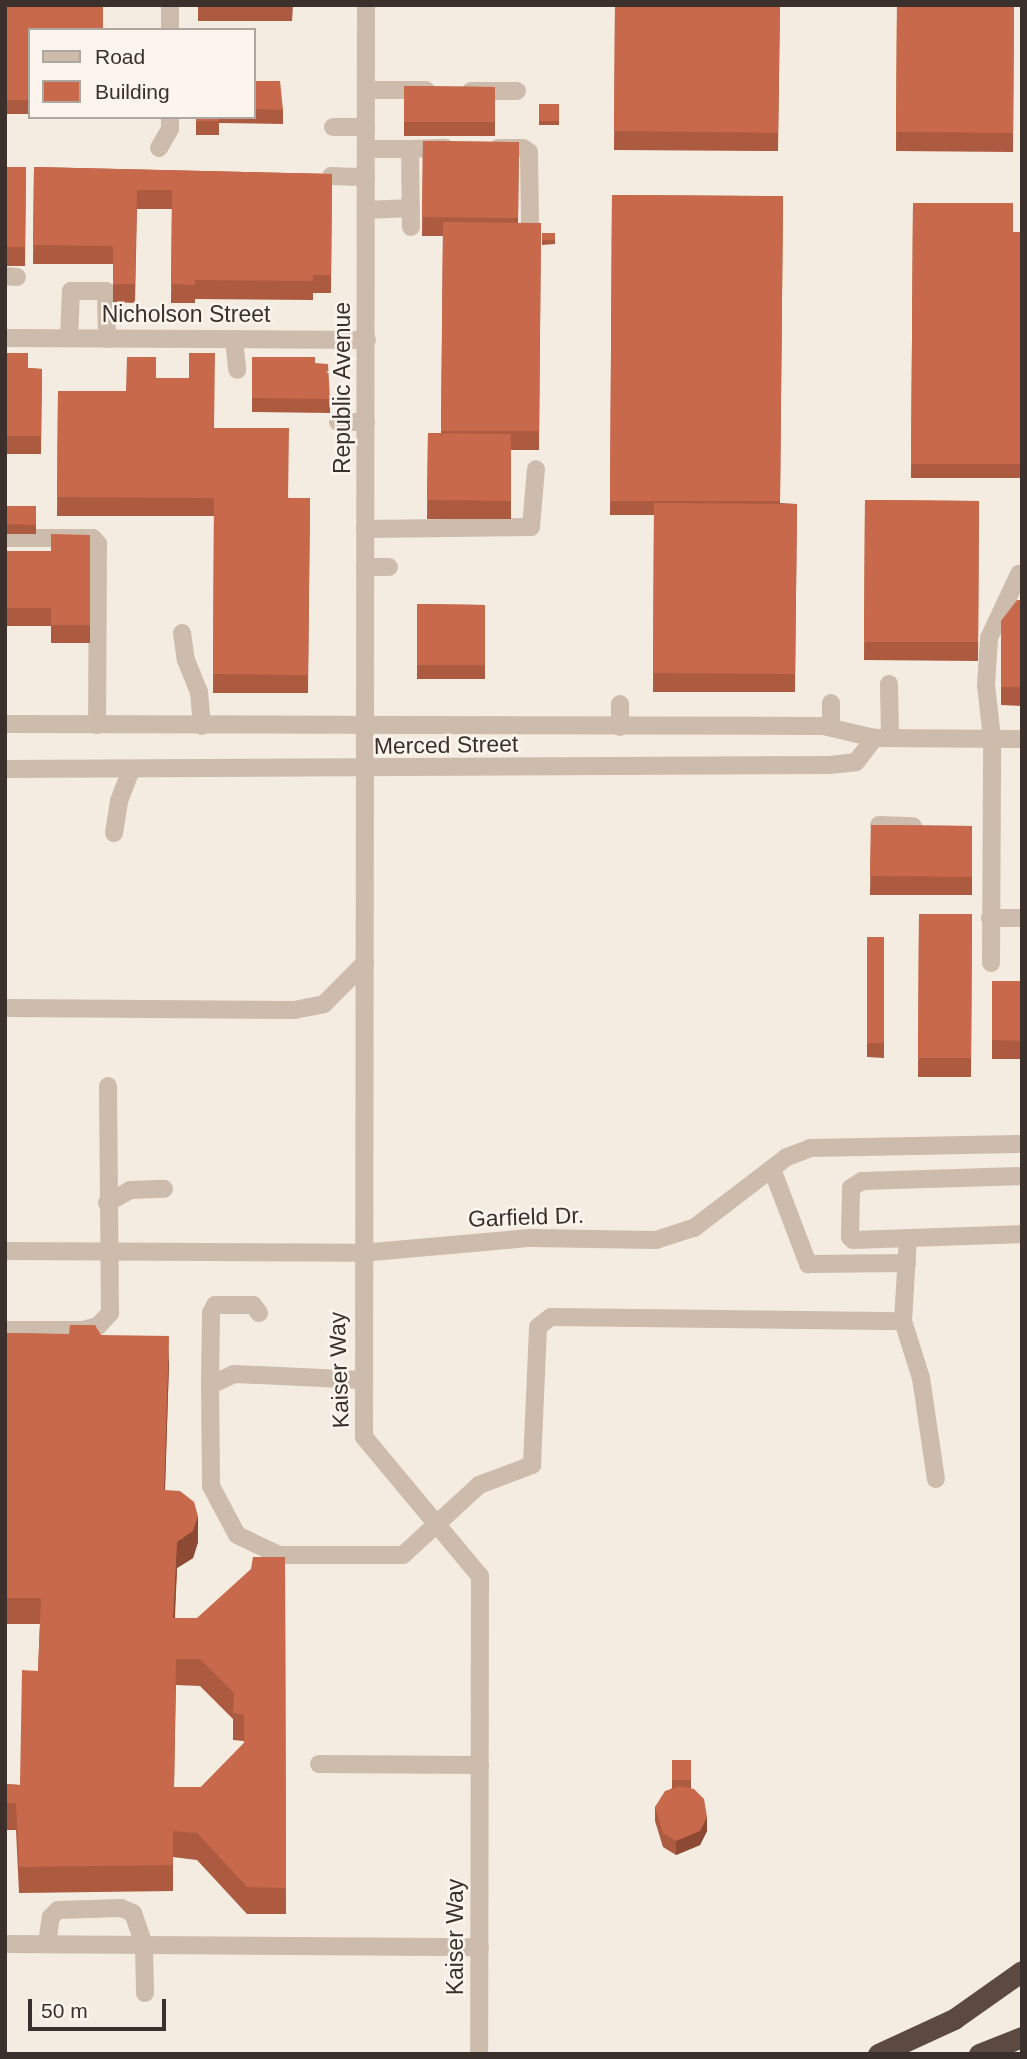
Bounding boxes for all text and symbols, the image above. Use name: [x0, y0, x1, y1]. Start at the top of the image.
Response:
legend: [28, 28, 256, 119]
text: Road: [95, 45, 145, 68]
text: Building: [95, 80, 170, 103]
street label: Nicholson Street: [102, 300, 270, 328]
street label: Republic Avenue: [328, 301, 356, 475]
street label: Merced Street: [374, 730, 518, 760]
street label: Garfield Dr.: [467, 1201, 585, 1233]
street label: Kaiser Way: [323, 1311, 355, 1429]
street label: Kaiser Way: [441, 1879, 469, 1995]
scale bar: [32, 1986, 170, 2030]
text: 50 m: [41, 1999, 88, 2022]

